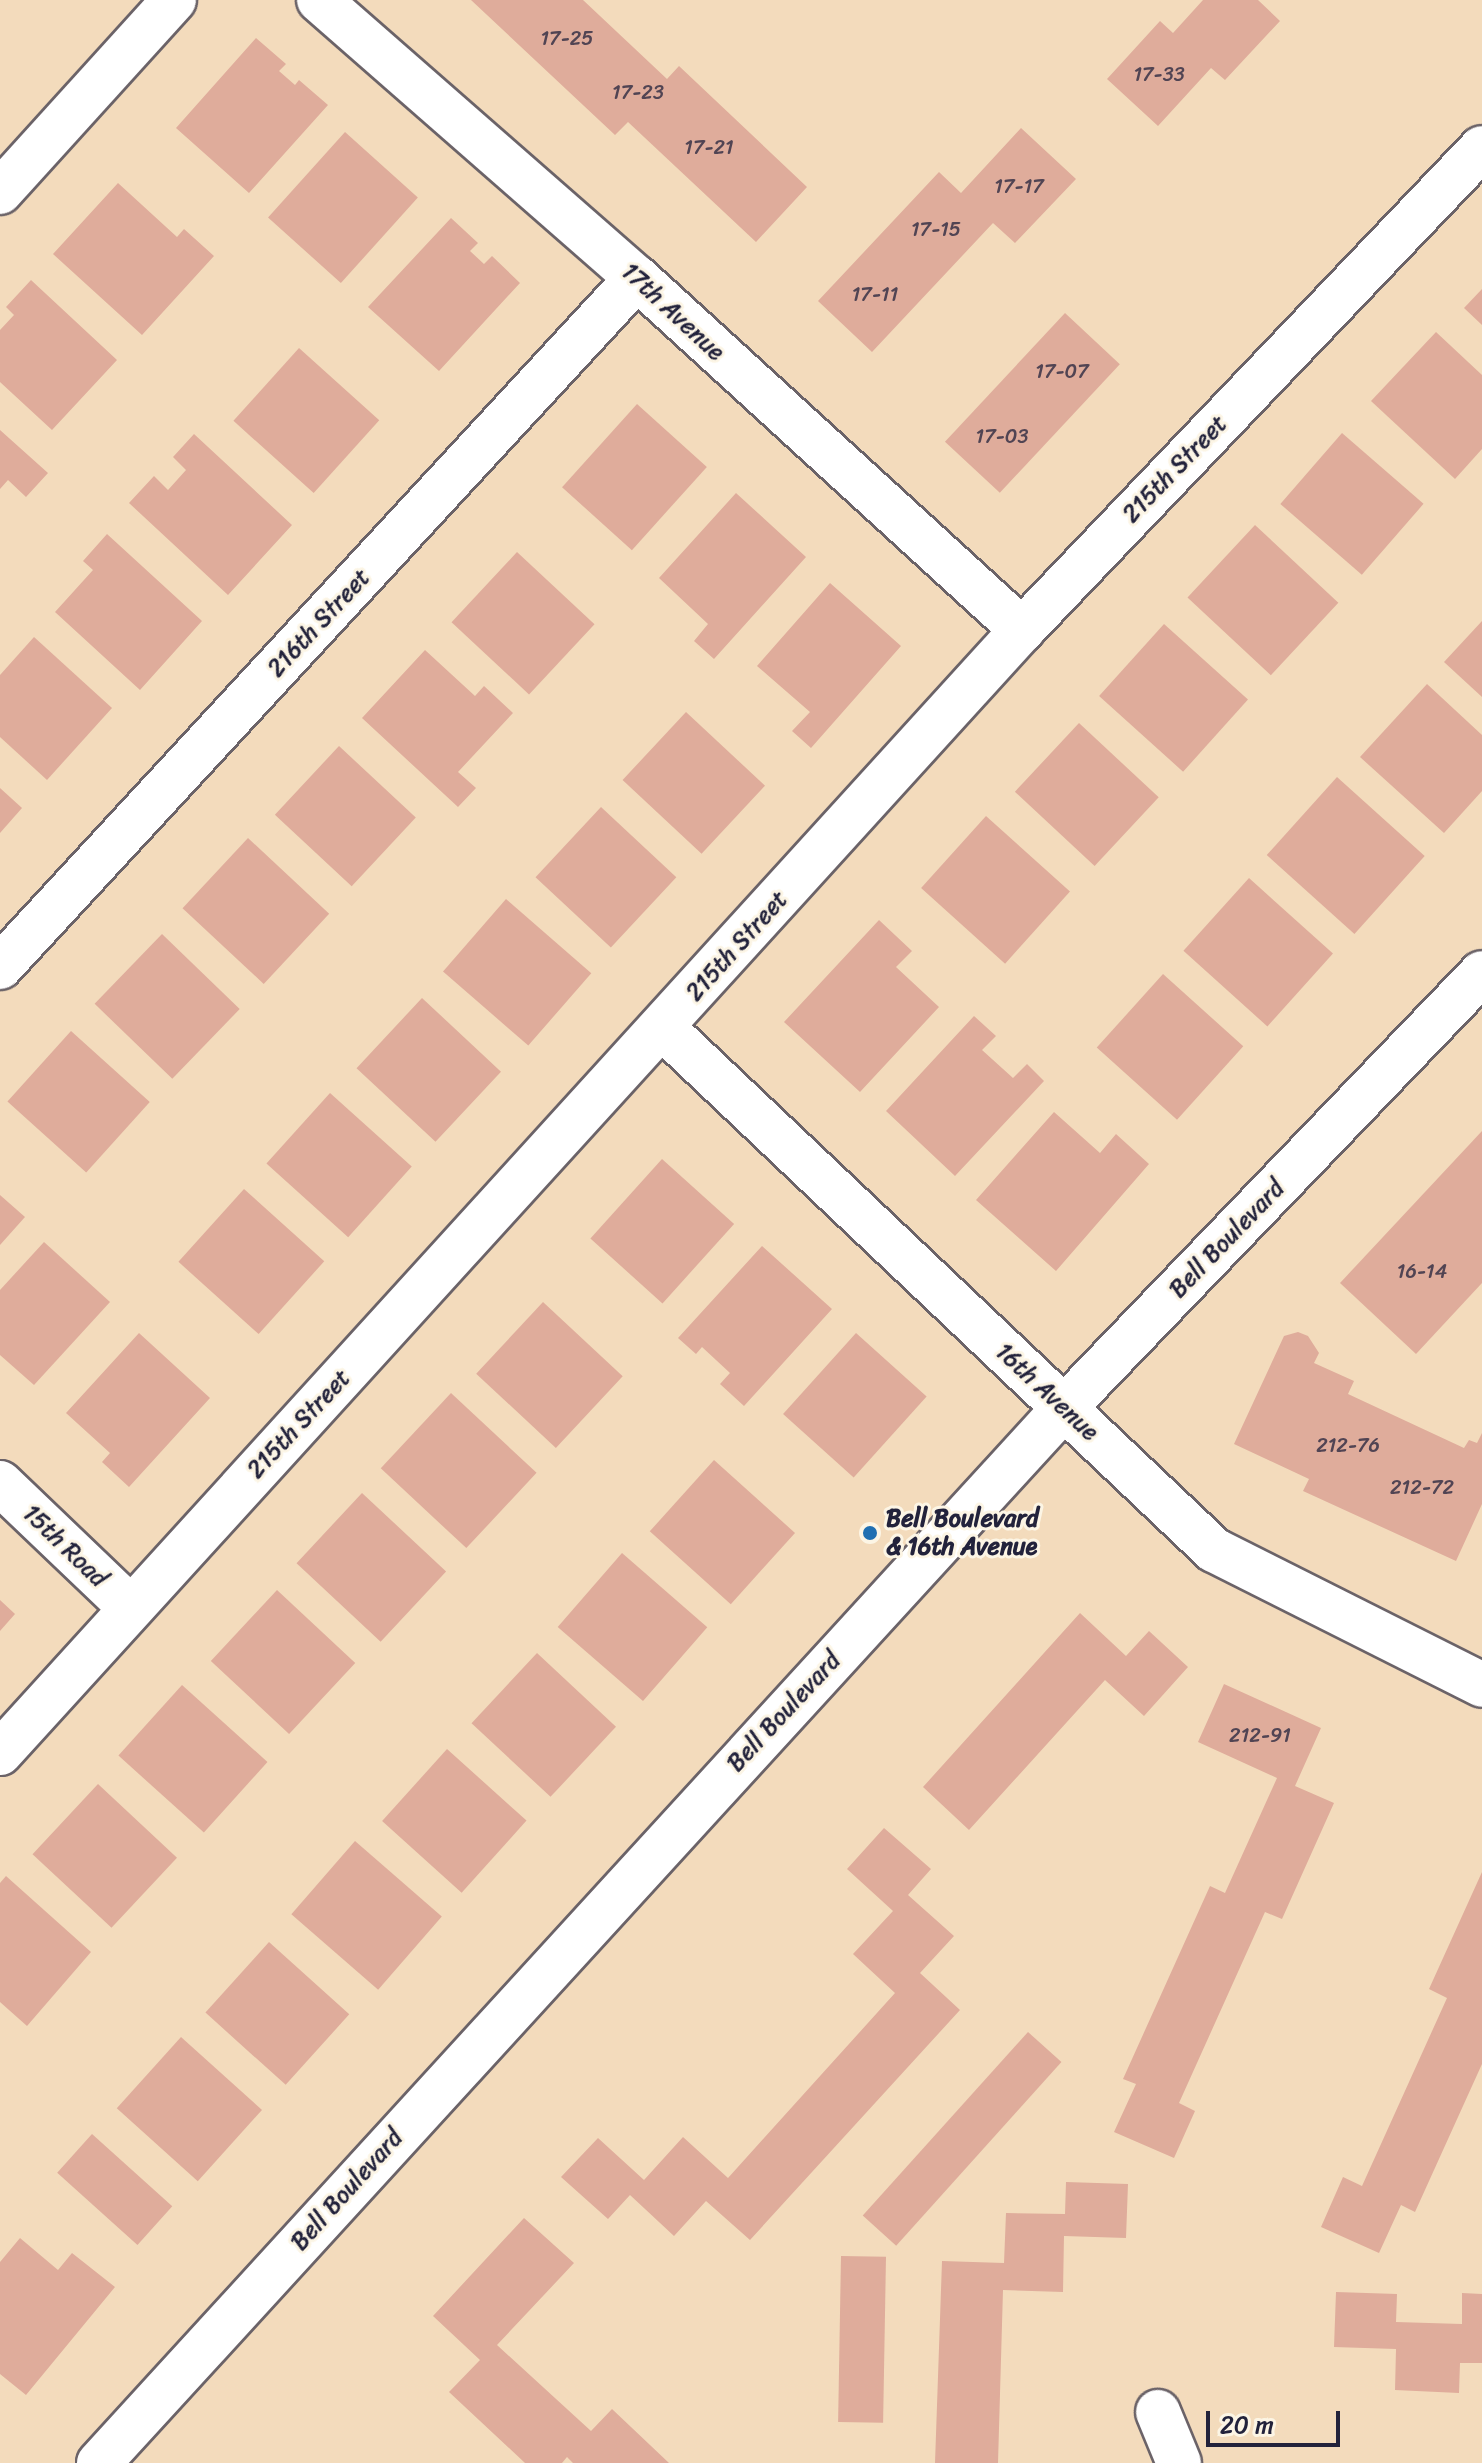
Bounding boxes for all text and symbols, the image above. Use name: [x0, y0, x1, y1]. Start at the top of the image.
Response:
house number: 17-25: [540, 26, 594, 50]
house number: 17-33: [1133, 62, 1185, 86]
house number: 17-23: [612, 80, 664, 104]
house number: 17-21: [684, 135, 734, 159]
house number: 17-17: [994, 174, 1044, 198]
house number: 17-15: [911, 217, 961, 241]
street label: 17th Avenue: [616, 257, 730, 367]
house number: 17-11: [852, 282, 898, 306]
house number: 17-07: [1035, 359, 1089, 383]
street label: 215th Street: [1117, 409, 1233, 529]
house number: 17-03: [976, 424, 1028, 448]
street label: 216th Street: [262, 563, 376, 683]
street label: 215th Street: [680, 885, 794, 1007]
street label: Bell Boulevard: [1164, 1174, 1290, 1304]
house number: 16-14: [1397, 1259, 1447, 1283]
street label: 16th Avenue: [990, 1337, 1104, 1447]
street label: 215th Street: [241, 1364, 357, 1484]
house number: 212-76: [1316, 1433, 1380, 1457]
house number: 212-72: [1390, 1475, 1454, 1499]
street label: 15th Road: [17, 1499, 113, 1593]
place label: Bell Boulevard & 16th Avenue: [886, 1505, 1038, 1561]
marker: Bell Boulevard & 16th Avenue: [861, 1524, 879, 1542]
street label: Bell Boulevard: [722, 1647, 846, 1777]
house number: 212-91: [1229, 1723, 1291, 1747]
street label: Bell Boulevard: [286, 2124, 408, 2256]
scale bar: [1210, 2395, 1344, 2445]
text: 20 m: [1220, 2404, 1274, 2446]

